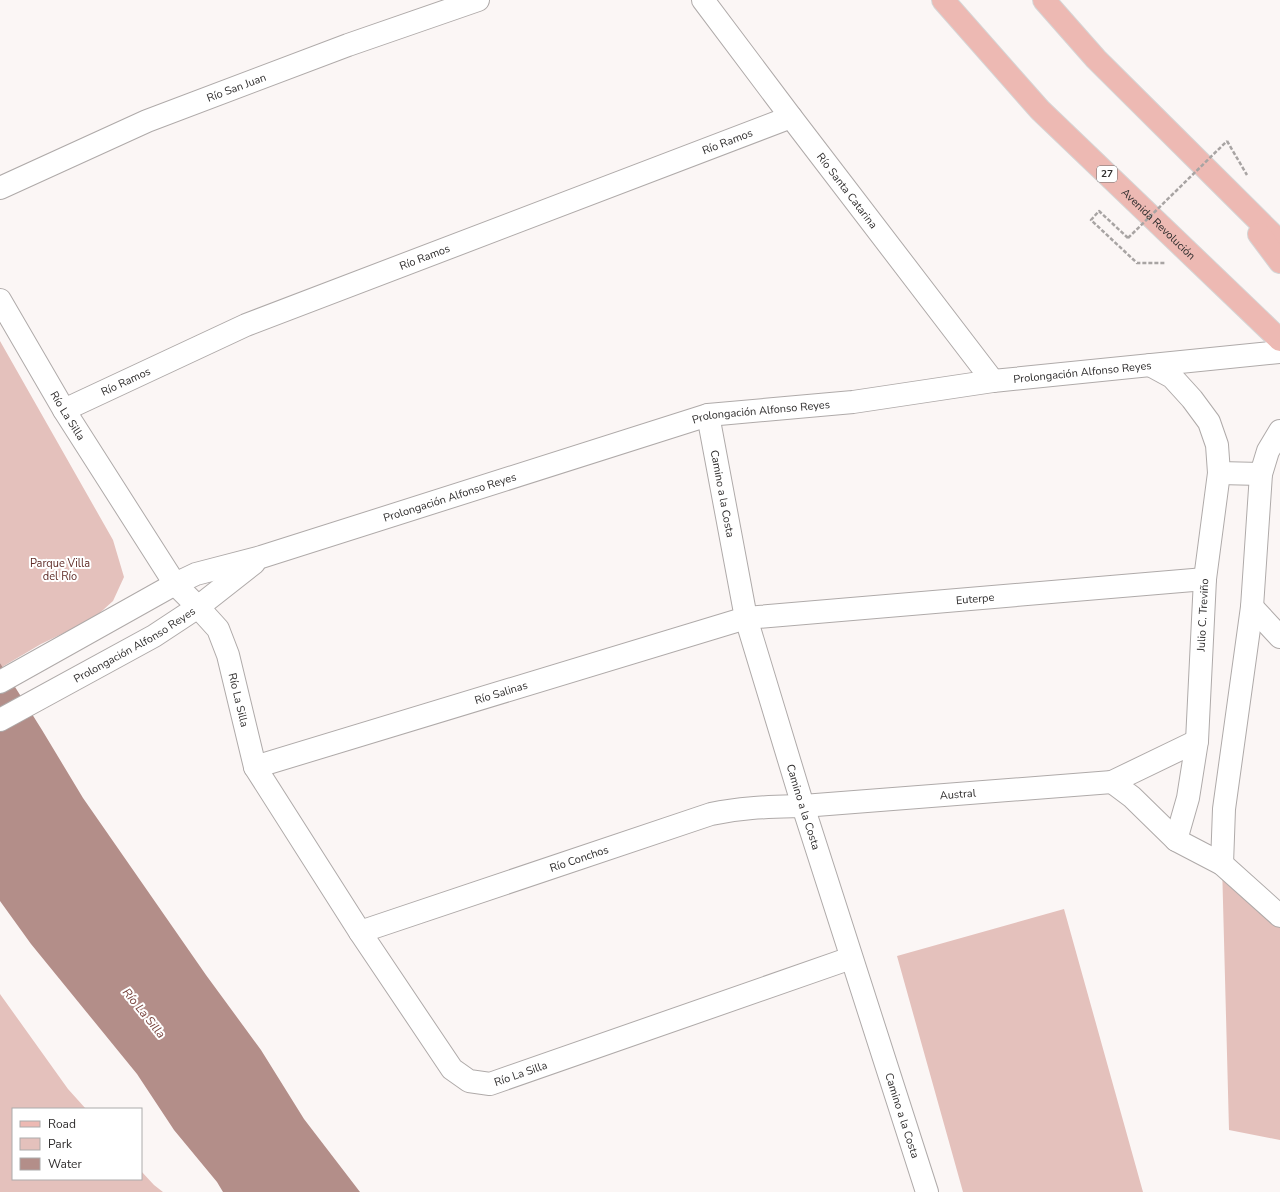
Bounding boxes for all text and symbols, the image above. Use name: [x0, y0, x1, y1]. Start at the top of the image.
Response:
street label: Río San Juan: [204, 69, 268, 105]
street label: Río Ramos: [700, 125, 755, 158]
street label: Río Santa Catarina: [813, 150, 881, 232]
road number: 27: [1097, 166, 1117, 182]
street label: Avenida Revolución: [1118, 185, 1199, 263]
street label: Río Ramos: [397, 240, 452, 273]
street label: Prolongación Alfonso Reyes: [1013, 358, 1152, 386]
street label: Río Ramos: [98, 363, 153, 399]
street label: Río La Silla: [47, 388, 89, 443]
street label: Prolongación Alfonso Reyes: [690, 397, 831, 427]
street label: Camino a la Costa: [707, 449, 738, 539]
street label: Prolongación Alfonso Reyes: [381, 469, 518, 525]
park label: Parque Villa del Río: [30, 556, 90, 584]
street label: Julio C. Treviño: [1194, 578, 1212, 653]
street label: Euterpe: [955, 589, 995, 608]
street label: Prolongación Alfonso Reyes: [71, 603, 198, 686]
street label: Río La Silla: [225, 671, 253, 729]
street label: Río Salinas: [473, 677, 529, 707]
street label: Camino a la Costa: [783, 762, 824, 852]
street label: Austral: [939, 785, 977, 803]
street label: Río Conchos: [548, 842, 610, 875]
water label: Río La Silla: [119, 985, 169, 1041]
street label: Río La Silla: [492, 1057, 549, 1090]
street label: Camino a la Costa: [882, 1071, 923, 1160]
legend: [12, 1108, 142, 1180]
text: Road: [48, 1116, 76, 1132]
text: Park: [48, 1136, 73, 1152]
text: Water: [48, 1156, 82, 1172]

